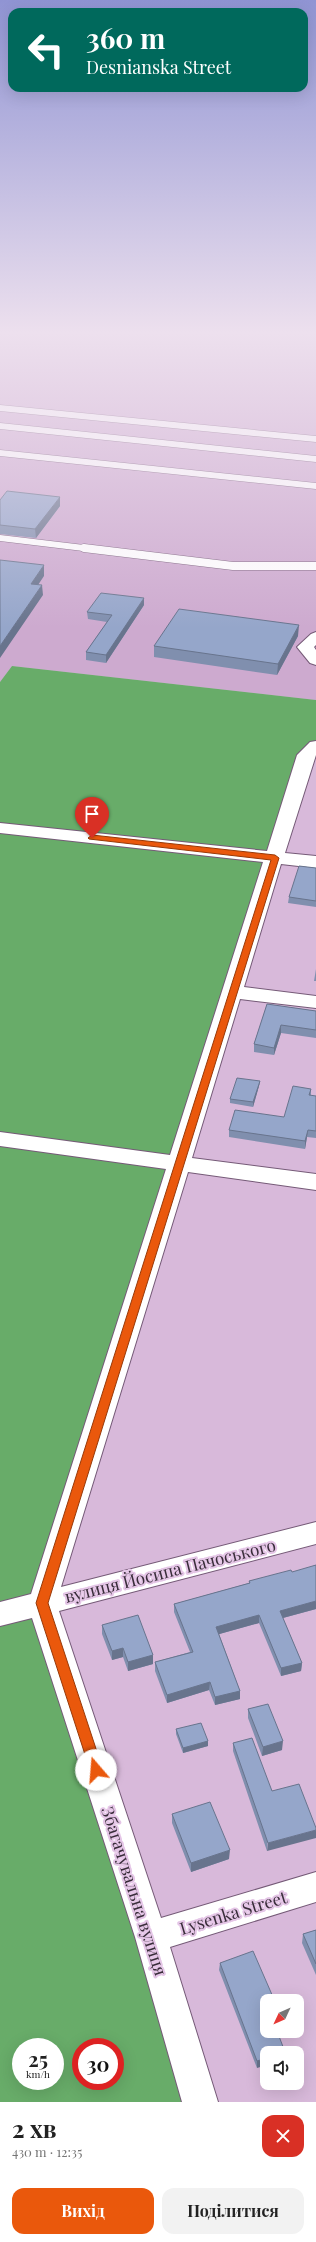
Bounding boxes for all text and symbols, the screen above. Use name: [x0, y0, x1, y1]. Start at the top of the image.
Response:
text: 360 m: [86, 19, 165, 56]
icon: left: [20, 24, 72, 76]
text: Desnianska Street: [86, 55, 231, 79]
pin: [75, 797, 109, 838]
icon: arrive: [81, 803, 103, 825]
street label: вулиця Йосипа Пачоського: [62, 1533, 278, 1607]
position arrow: [75, 1749, 117, 1791]
street label: Збагачувальна вулиця: [97, 1804, 173, 1978]
street label: Lysenka Street: [177, 1885, 290, 1939]
north arrow: [260, 1994, 304, 2038]
map controls: [260, 1994, 304, 2090]
speed limit sign: 30: [72, 2038, 124, 2090]
text: 25: [28, 2045, 48, 2072]
button: sound: [260, 2046, 304, 2090]
text: km/h: [26, 2067, 50, 2081]
text: 2 хв: [12, 2112, 57, 2144]
button: close: [262, 2115, 304, 2157]
text: 430 m · 12:35: [12, 2143, 82, 2160]
button: Вихід: [12, 2188, 154, 2234]
button: Поділитися: [162, 2188, 304, 2234]

